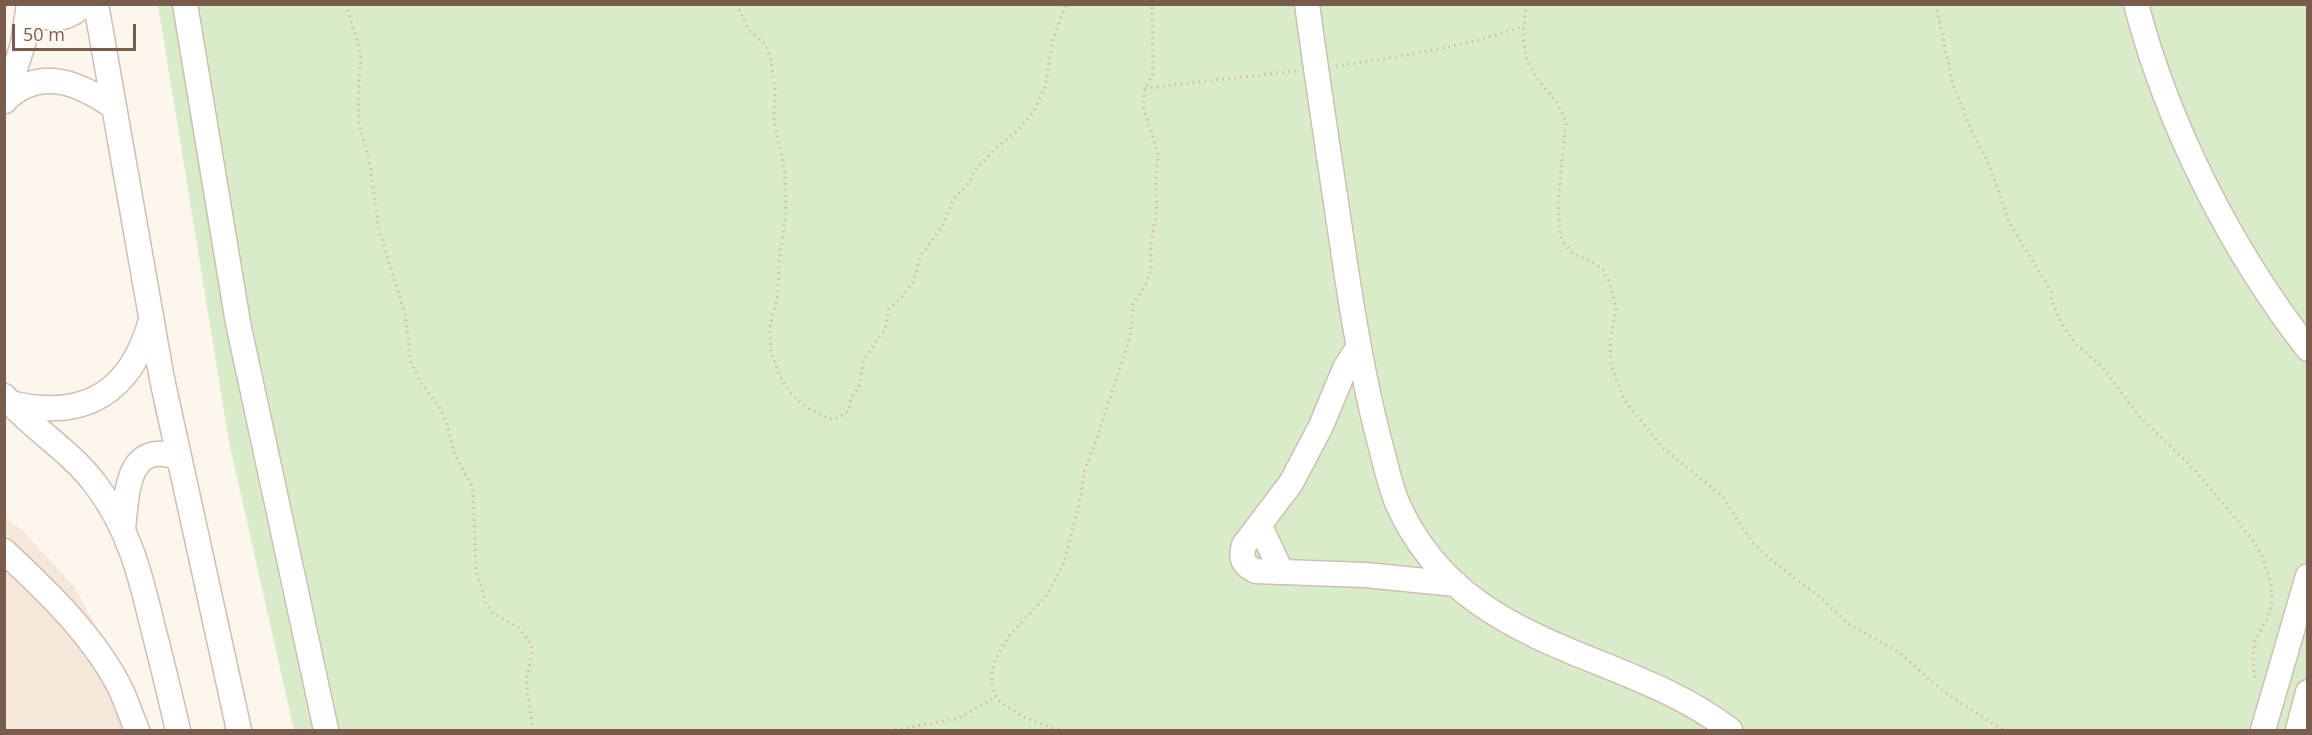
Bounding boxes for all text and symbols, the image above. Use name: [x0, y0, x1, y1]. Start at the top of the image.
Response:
scale bar: [15, 12, 140, 50]
text: 50 m: [23, 22, 65, 46]

